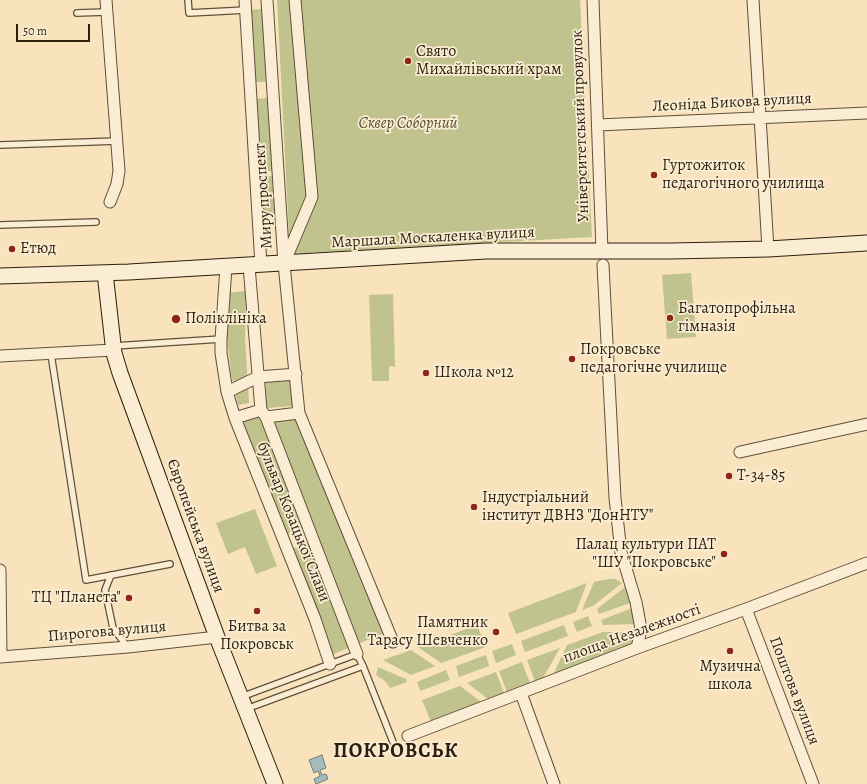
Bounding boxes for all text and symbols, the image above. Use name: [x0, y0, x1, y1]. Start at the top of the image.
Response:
scale bar: [18, 16, 92, 42]
text: 50 m: [23, 23, 47, 39]
street label: Університетський провулок: [568, 29, 594, 223]
place label: Свято Михайлівський храм: [416, 42, 562, 80]
marker: Свято Михайлівський храм: [403, 56, 413, 66]
street label: Леоніда Бикова вулиця: [652, 89, 812, 117]
park label: Сквер Соборний: [358, 114, 458, 134]
street label: Миру проспект: [251, 143, 277, 249]
place label: Гуртожиток педагогічного училища: [662, 156, 825, 194]
marker: Гуртожиток педагогічного училища: [649, 170, 659, 180]
street label: Маршала Москаленка вулиця: [331, 223, 535, 253]
place label: Етюд: [20, 239, 56, 259]
marker: Етюд: [7, 244, 17, 254]
place label: Багатопрофільна гімназія: [678, 299, 796, 337]
place label: Поліклініка: [185, 309, 267, 329]
marker: Поліклініка: [170, 313, 182, 325]
marker: Багатопрофільна гімназія: [665, 313, 675, 323]
place label: Покровське педагогічне училище: [580, 340, 727, 378]
marker: Покровське педагогічне училище: [567, 354, 577, 364]
place label: Школа №12: [434, 363, 514, 383]
marker: Школа №12: [421, 368, 431, 378]
street label: бульвар Козацької Слави: [252, 439, 334, 605]
street label: Європейська вулиця: [162, 457, 228, 595]
place label: Т-34-85: [737, 466, 785, 486]
marker: Т-34-85: [724, 471, 734, 481]
place label: Індустріальний інститут ДВНЗ "ДонНТУ": [482, 488, 653, 526]
marker: Індустріальний інститут ДВНЗ "ДонНТУ": [469, 502, 479, 512]
place label: Палац культури ПАТ "ШУ "Покровське": [576, 535, 716, 573]
marker: Палац культури ПАТ "ШУ "Покровське": [719, 549, 729, 559]
place label: ТЦ "Планета": [32, 588, 121, 608]
marker: ТЦ "Планета": [124, 593, 134, 603]
street label: площа Незалежності: [561, 600, 703, 668]
marker: Битва за Покровськ: [252, 606, 262, 616]
place label: Памятник Тарасу Шевченко: [368, 613, 488, 651]
street label: Пирогова вулиця: [47, 617, 167, 647]
place label: Битва за Покровськ: [220, 617, 294, 655]
marker: Памятник Тарасу Шевченко: [491, 627, 501, 637]
street label: Поштова вулиця: [765, 634, 823, 748]
marker: Музична школа: [725, 646, 735, 656]
place label: Музична школа: [699, 657, 761, 695]
district label: ПОКРОВСЬК: [333, 740, 459, 764]

